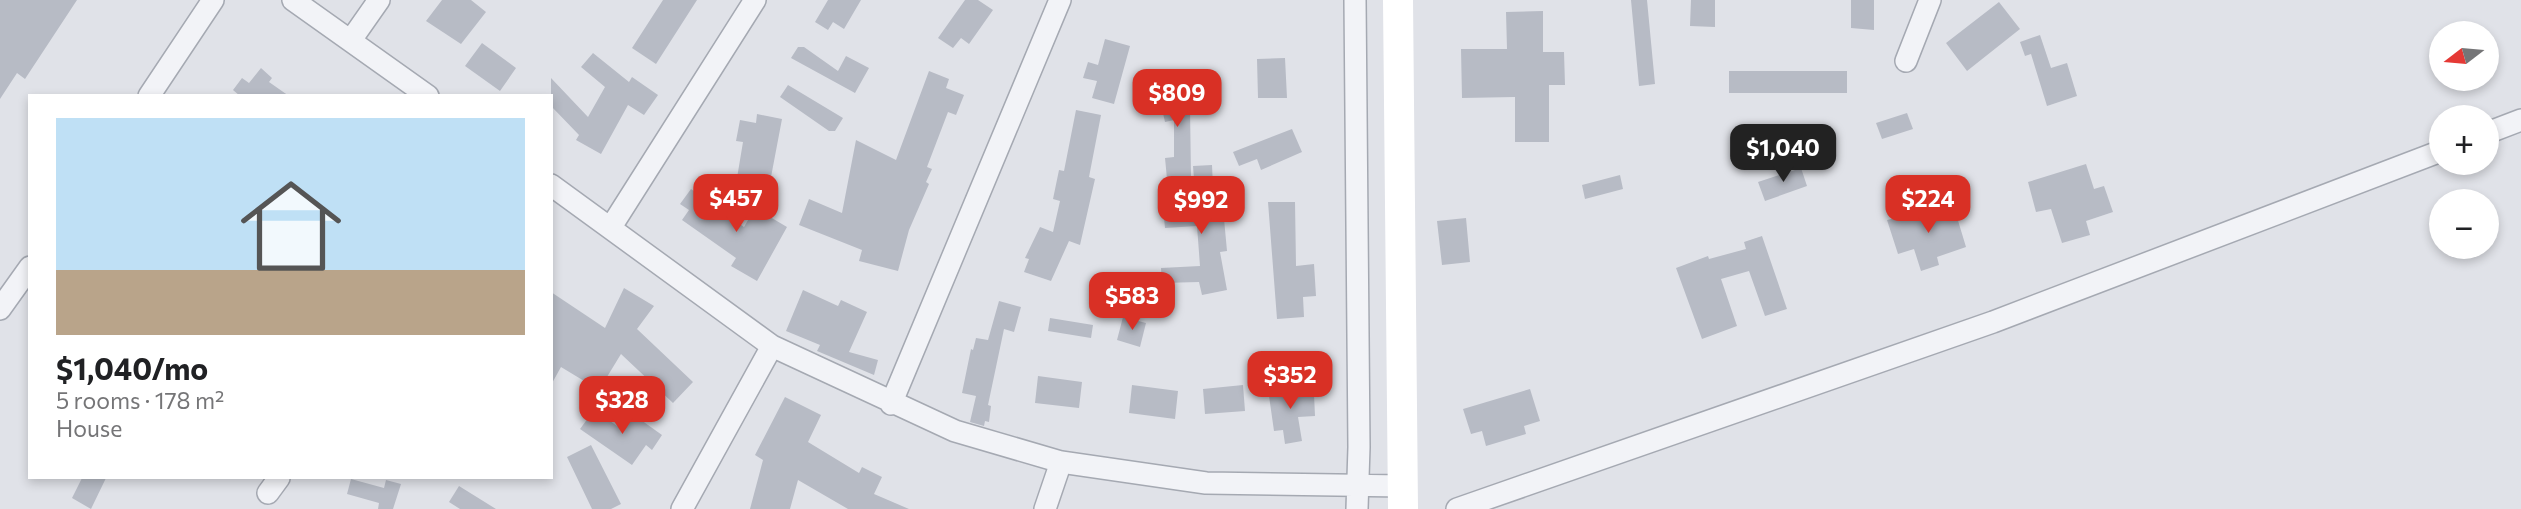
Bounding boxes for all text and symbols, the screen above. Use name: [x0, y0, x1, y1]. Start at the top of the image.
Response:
north arrow: [2429, 21, 2499, 91]
map controls: [2429, 21, 2499, 259]
pin: $809: [1136, 69, 1218, 129]
text: $809: [1149, 78, 1205, 106]
button: +: [2429, 105, 2499, 175]
pin: $1,040: [1726, 124, 1840, 184]
text: $1,040: [1746, 133, 1820, 161]
icon: home: [228, 163, 354, 289]
pin: $457: [695, 174, 777, 234]
pin: $992: [1160, 176, 1242, 236]
pin: $224: [1887, 176, 1969, 235]
text: $457: [709, 183, 763, 211]
text: $224: [1901, 184, 1955, 212]
text: $992: [1174, 185, 1228, 213]
button: −: [2429, 189, 2499, 259]
pin: $583: [1091, 272, 1173, 332]
text: $583: [1105, 281, 1159, 309]
text: $1,040/mo: [56, 349, 208, 386]
pin: $352: [1249, 352, 1331, 411]
text: $352: [1263, 360, 1317, 388]
pin: $328: [581, 376, 663, 436]
text: $328: [595, 385, 649, 413]
text: 5 rooms · 178 m²: [56, 386, 224, 414]
text: House: [56, 414, 122, 442]

